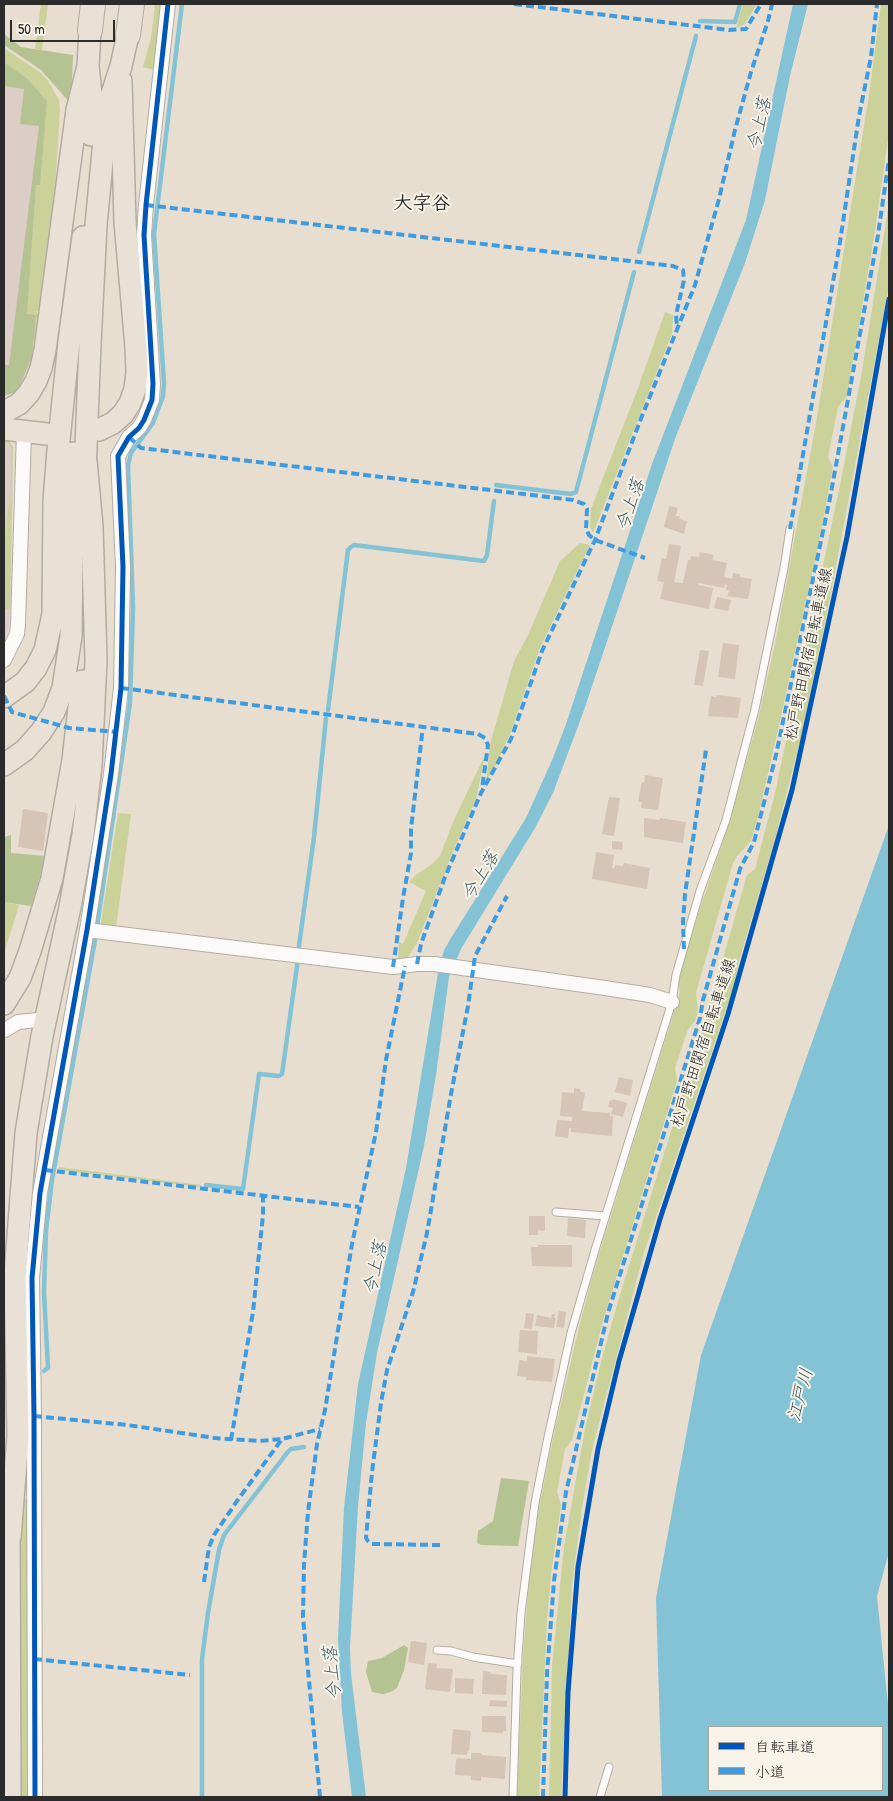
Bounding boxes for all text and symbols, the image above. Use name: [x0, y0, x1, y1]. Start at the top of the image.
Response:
scale bar: [12, 10, 118, 42]
text: 50 m: [18, 18, 45, 39]
water label: 今上落: [743, 95, 777, 153]
district label: 大字谷: [394, 193, 450, 215]
water label: 今上落: [612, 476, 650, 534]
street label: 松戸野田関宿自転車道線: [781, 566, 837, 742]
water label: 今上落: [458, 847, 504, 905]
street label: 松戸野田関宿自転車道線: [668, 956, 740, 1130]
water label: 今上落: [360, 1239, 392, 1297]
water label: 江戸川: [784, 1366, 818, 1424]
water label: 今上落: [320, 1645, 346, 1701]
legend: [708, 1726, 883, 1791]
text: 自転車道: [755, 1736, 815, 1757]
text: 小道: [755, 1761, 785, 1782]

